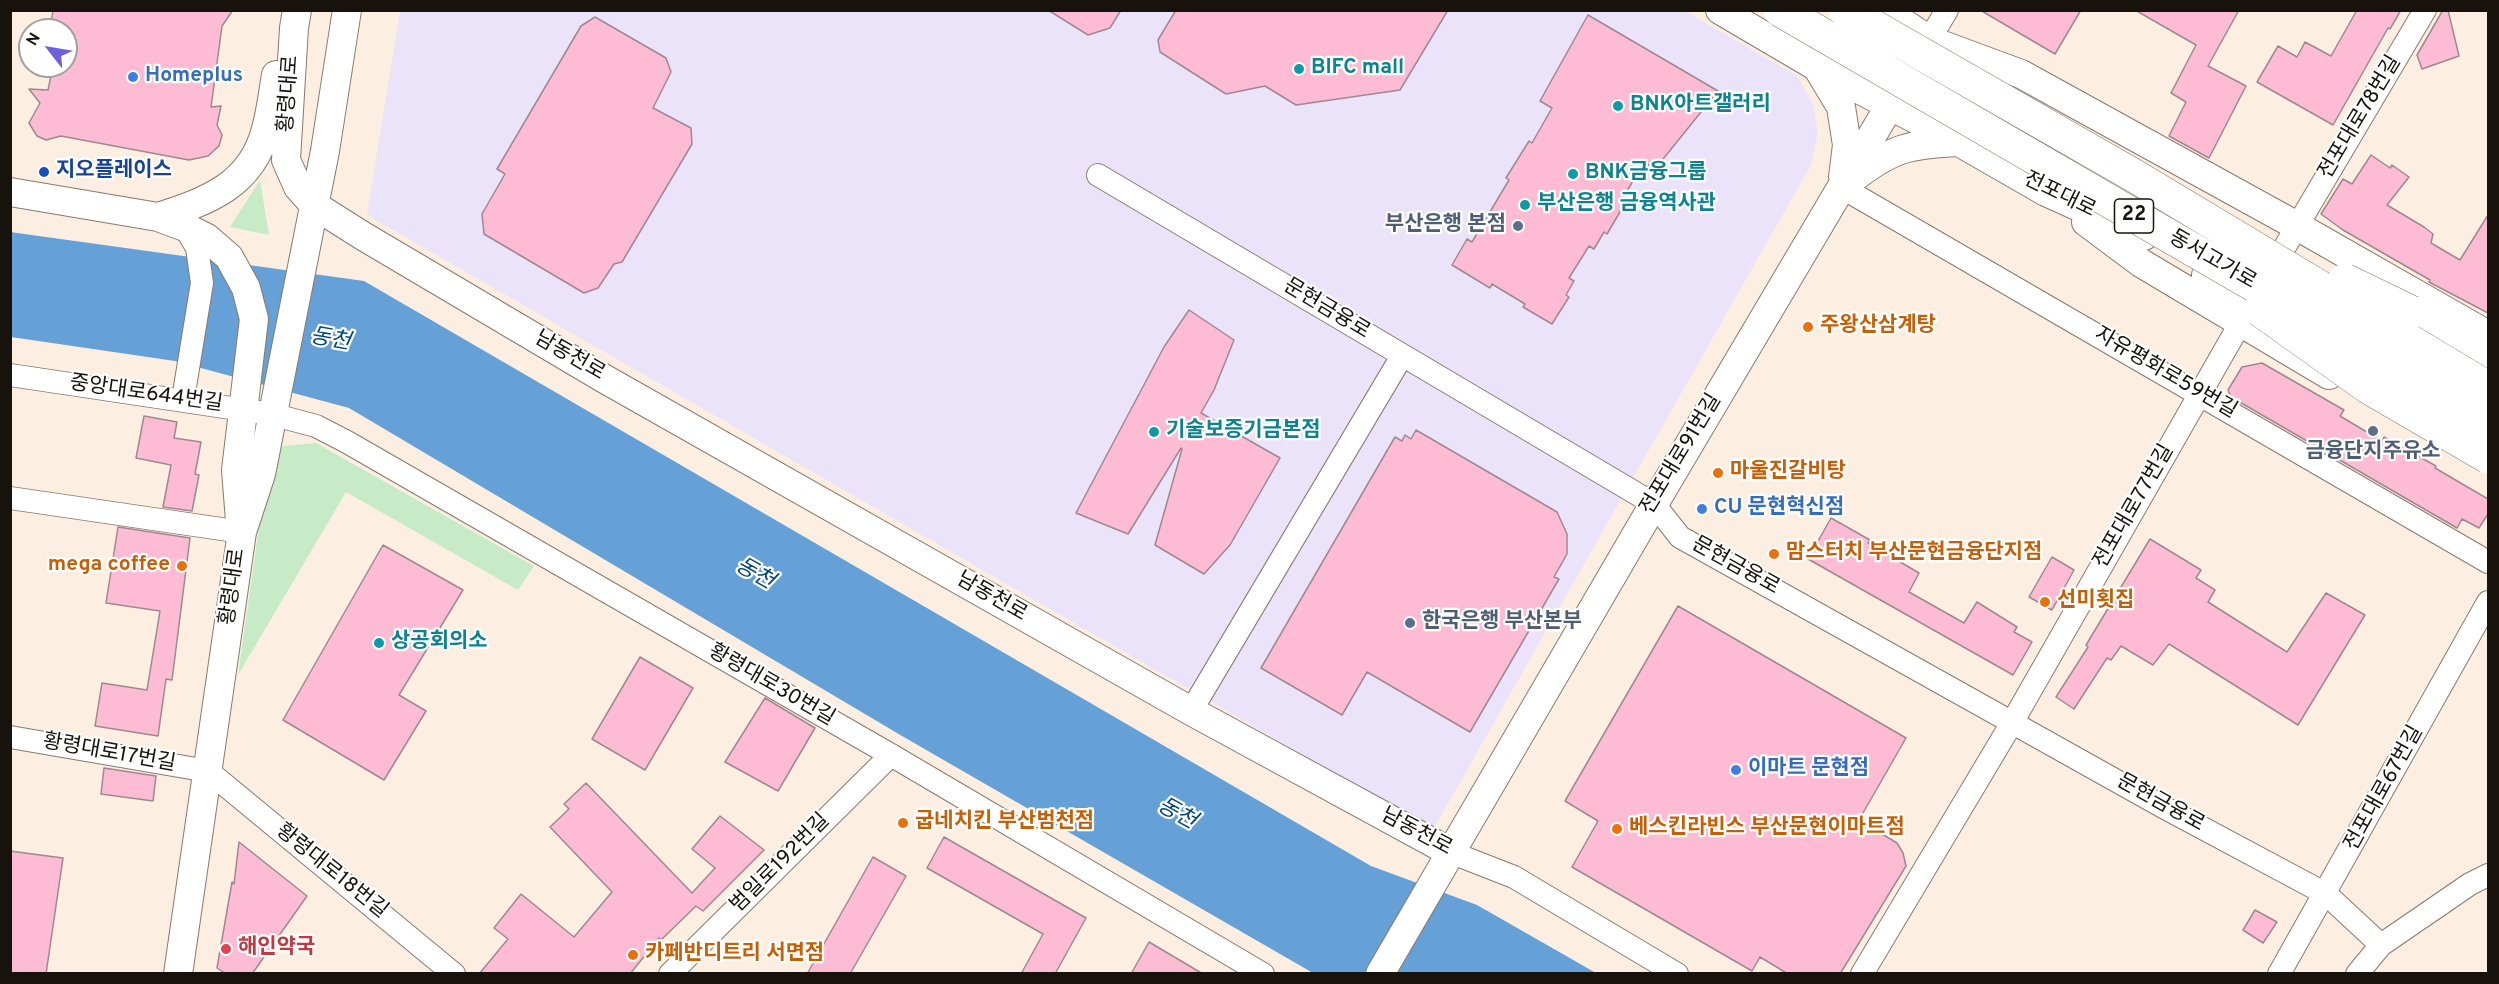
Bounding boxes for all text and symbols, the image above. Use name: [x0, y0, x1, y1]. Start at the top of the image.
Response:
north arrow: [18, 18, 78, 78]
text: N: [23, 30, 46, 50]
street label: 전포대로78번길: [2314, 52, 2408, 184]
street label: 황령대로: [275, 55, 305, 133]
place label: BIFC mall: [1311, 56, 1404, 82]
marker: BIFC mall: [1292, 62, 1306, 76]
place label: Homeplus: [145, 64, 243, 90]
marker: Homeplus: [126, 70, 140, 84]
place label: BNK아트갤러리: [1630, 93, 1771, 119]
marker: BNK아트갤러리: [1611, 99, 1625, 113]
place label: 지오플레이스: [56, 159, 172, 185]
place label: BNK금융그룹: [1585, 161, 1707, 187]
marker: 지오플레이스: [37, 165, 51, 179]
marker: BNK금융그룹: [1566, 167, 1580, 181]
street label: 전포대로: [2019, 168, 2099, 224]
place label: 부산은행 금융역사관: [1537, 192, 1716, 218]
marker: 부산은행 금융역사관: [1518, 198, 1532, 212]
road number: 22: [2114, 199, 2154, 233]
place label: 부산은행 본점: [1385, 213, 1506, 239]
marker: 부산은행 본점: [1511, 219, 1525, 233]
street label: 동서고가로: [2164, 226, 2260, 296]
street label: 문현금융로: [1278, 274, 1374, 346]
place label: 주왕산삼계탕: [1820, 314, 1936, 340]
marker: 주왕산삼계탕: [1801, 320, 1815, 334]
street label: 자유평화로59번길: [2089, 323, 2241, 425]
water label: 동천: [308, 324, 352, 358]
street label: 남동천로: [529, 327, 609, 387]
street label: 중앙대로644번길: [68, 372, 224, 418]
street label: 전포대로91번길: [1636, 390, 1728, 520]
place label: 기술보증기금본점: [1166, 419, 1321, 445]
marker: 금융단지주유소: [2366, 424, 2380, 438]
marker: 기술보증기금본점: [1147, 425, 1161, 439]
place label: 금융단지주유소: [2305, 440, 2441, 466]
street label: 전포대로77번길: [2089, 441, 2181, 573]
place label: 마울진갈비탕: [1730, 460, 1846, 486]
marker: 마울진갈비탕: [1711, 466, 1725, 480]
place label: CU 문현혁신점: [1714, 496, 1844, 522]
marker: CU 문현혁신점: [1695, 502, 1709, 516]
street label: 문현금융로: [1687, 533, 1783, 601]
place label: 맘스터치 부산문현금융단지점: [1786, 541, 2042, 567]
street label: 황령대로: [216, 547, 252, 627]
marker: 맘스터치 부산문현금융단지점: [1767, 547, 1781, 561]
place label: mega coffee: [48, 553, 170, 579]
water label: 동천: [730, 553, 778, 597]
marker: mega coffee: [175, 559, 189, 573]
street label: 남동천로: [951, 568, 1031, 628]
place label: 선미횟집: [2057, 589, 2134, 615]
marker: 선미횟집: [2038, 595, 2052, 609]
place label: 한국은행 부산본부: [1422, 610, 1582, 636]
marker: 한국은행 부산본부: [1403, 616, 1417, 630]
place label: 상공회의소: [391, 630, 488, 656]
marker: 상공회의소: [372, 636, 386, 650]
street label: 황령대로30번길: [703, 640, 839, 732]
street label: 전포대로67번길: [2340, 722, 2430, 856]
street label: 황령대로17번길: [41, 730, 177, 778]
place label: 이마트 문현점: [1748, 757, 1869, 783]
marker: 이마트 문현점: [1729, 763, 1743, 777]
street label: 문현금융로: [2112, 770, 2208, 838]
water label: 동천: [1152, 794, 1200, 836]
street label: 남동천로: [1376, 804, 1456, 862]
street label: 범일로192번길: [726, 809, 836, 919]
place label: 굽네치킨 부산범천점: [915, 810, 1094, 836]
marker: 굽네치킨 부산범천점: [896, 816, 910, 830]
place label: 베스킨라빈스 부산문현이마트점: [1629, 816, 1905, 842]
street label: 황령대로18번길: [270, 819, 392, 925]
marker: 베스킨라빈스 부산문현이마트점: [1610, 822, 1624, 836]
place label: 해인약국: [238, 936, 315, 962]
marker: 해인약국: [219, 942, 233, 956]
place label: 카페반디트리 서면점: [645, 942, 824, 968]
marker: 카페반디트리 서면점: [626, 948, 640, 962]

